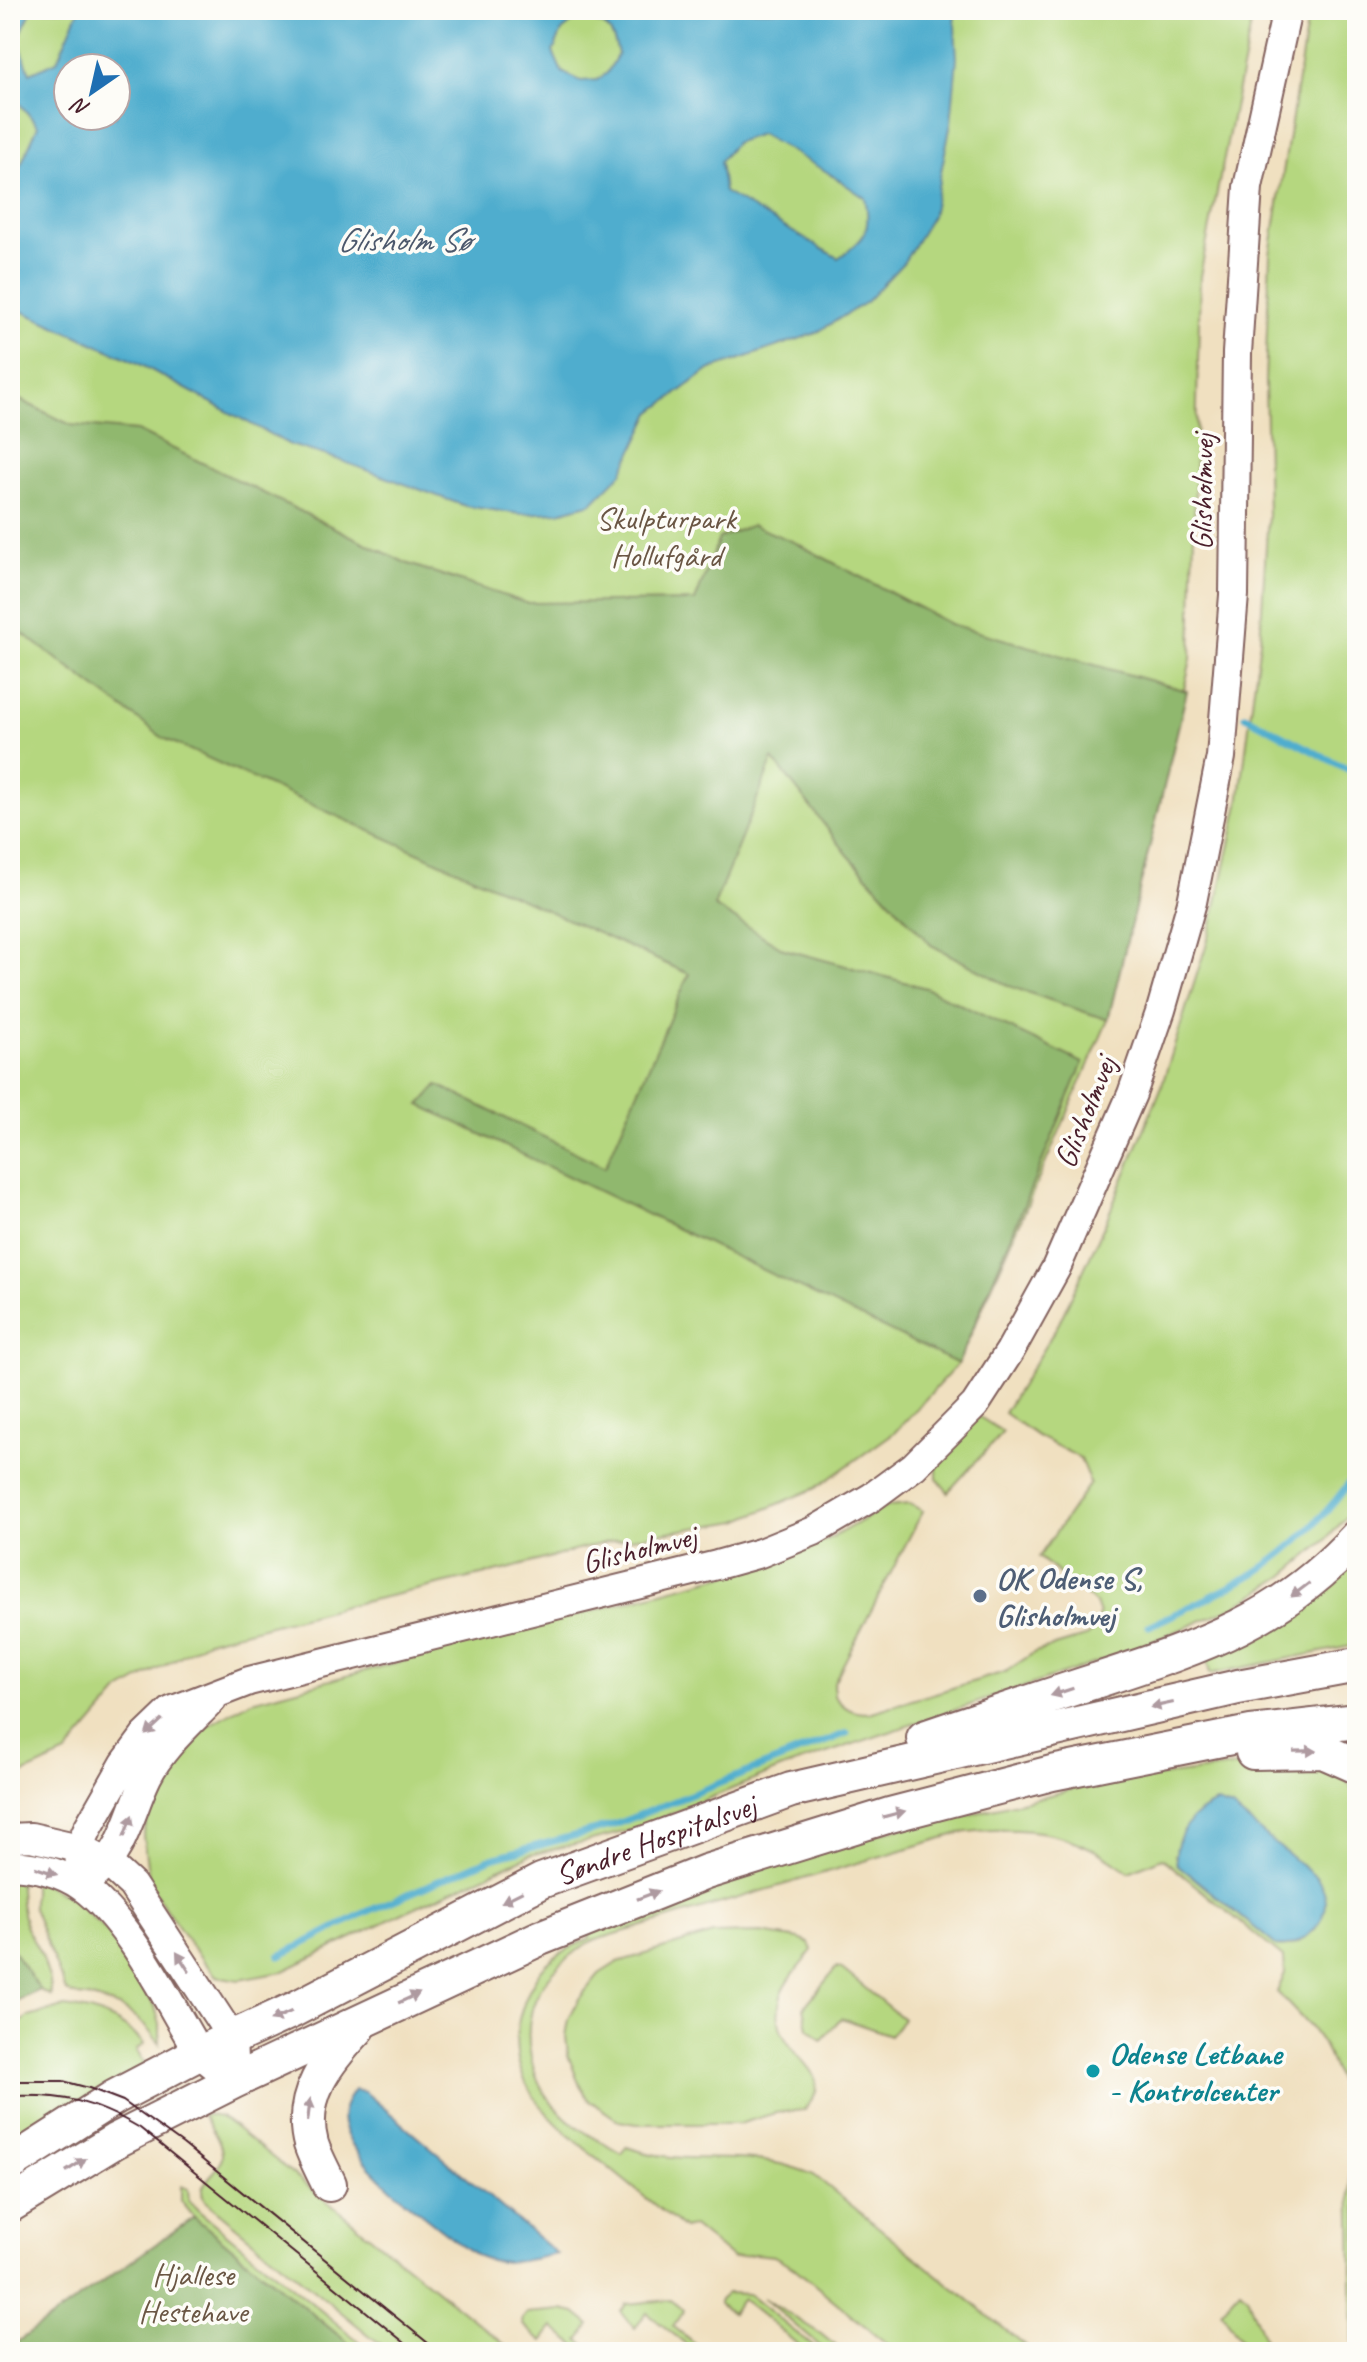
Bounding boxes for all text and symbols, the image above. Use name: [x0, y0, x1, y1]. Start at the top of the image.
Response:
north arrow: [52, 52, 132, 132]
text: N: [65, 90, 95, 123]
water label: Glisholm Sø: [337, 218, 477, 261]
street label: Glisholmvej: [1180, 430, 1224, 551]
park label: Skulpturpark Hollufgård: [596, 498, 738, 576]
street label: Glisholmvej: [1044, 1047, 1127, 1174]
street label: Glisholmvej: [577, 1514, 704, 1583]
place label: OK Odense S, Glisholmvej: [996, 1558, 1143, 1636]
one-way arrow: [1289, 1581, 1310, 1597]
marker: OK Odense S, Glisholmvej: [971, 1587, 989, 1605]
one-way arrow: [1050, 1686, 1074, 1698]
one-way arrow: [1149, 1699, 1174, 1712]
one-way arrow: [145, 1718, 164, 1736]
one-way arrow: [1293, 1745, 1318, 1757]
street label: Søndre Hospitalsvej: [550, 1783, 764, 1895]
one-way arrow: [883, 1807, 907, 1820]
one-way arrow: [122, 1814, 135, 1838]
one-way arrow: [35, 1865, 59, 1878]
one-way arrow: [636, 1888, 660, 1901]
one-way arrow: [500, 1890, 523, 1903]
one-way arrow: [176, 1951, 190, 1973]
one-way arrow: [397, 1991, 421, 2005]
one-way arrow: [269, 2009, 292, 2023]
place label: Odense Letbane - Kontrolcenter: [1109, 2033, 1284, 2111]
marker: Odense Letbane - Kontrolcenter: [1084, 2062, 1102, 2080]
one-way arrow: [303, 2097, 316, 2122]
one-way arrow: [65, 2158, 87, 2172]
park label: Hjallese Hestehave: [139, 2254, 250, 2332]

